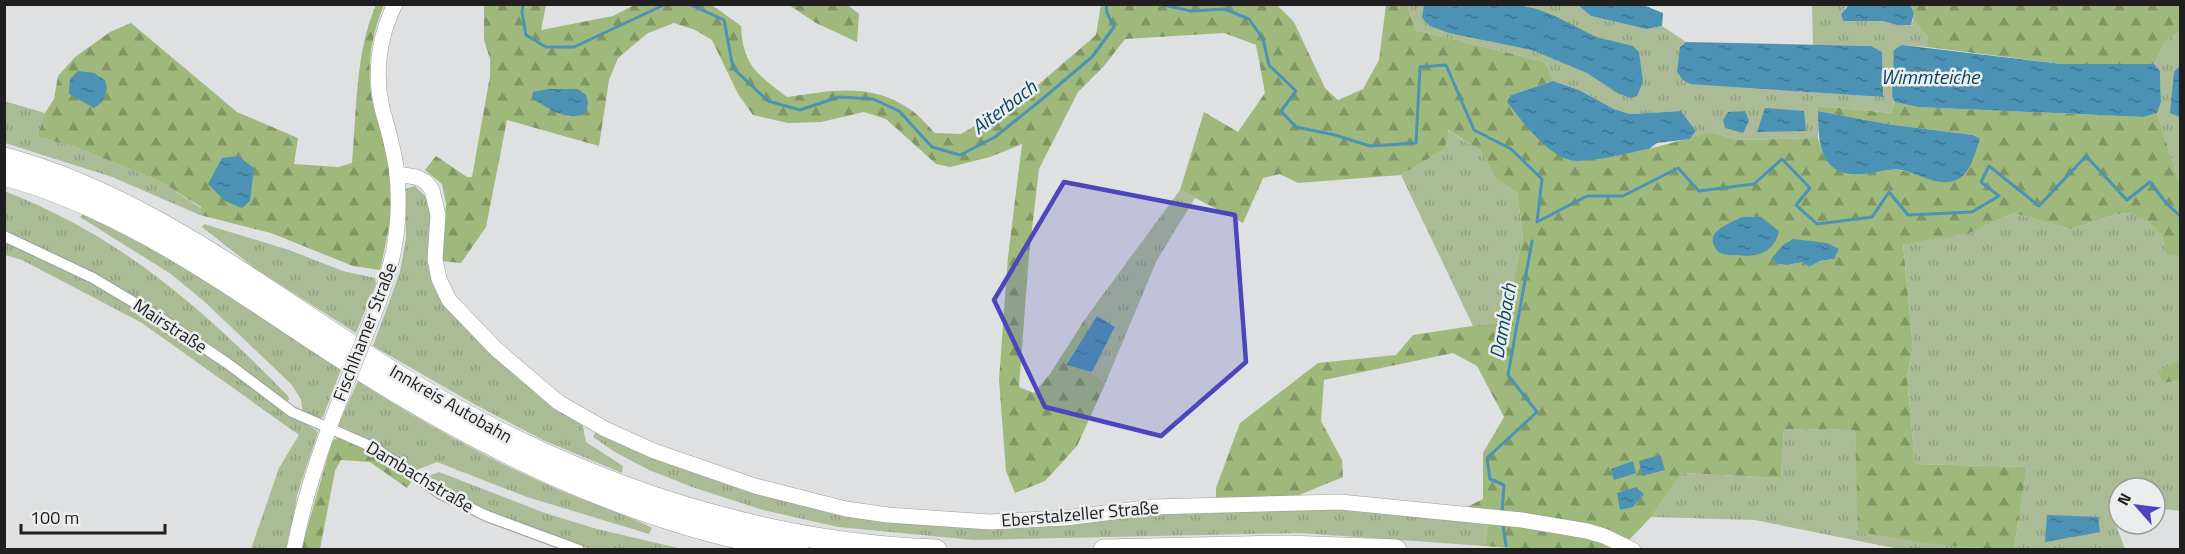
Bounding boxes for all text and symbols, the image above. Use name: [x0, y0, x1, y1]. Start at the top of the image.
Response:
water label: Wimmteiche: [1881, 61, 1981, 92]
water label: Aiterbach: [964, 71, 1044, 142]
street label: Fischlhamer Straße: [326, 258, 403, 405]
water label: Dambach: [1481, 280, 1525, 361]
street label: Mairstraße: [128, 291, 213, 360]
street label: Innkreis Autobahn: [385, 357, 518, 450]
street label: Dambachstraße: [361, 434, 479, 519]
north arrow: [2107, 476, 2167, 536]
text: N: [2111, 488, 2137, 509]
street label: Eberstalzeller Straße: [1000, 493, 1160, 534]
scale bar: [21, 497, 165, 535]
text: 100 m: [30, 504, 79, 531]

